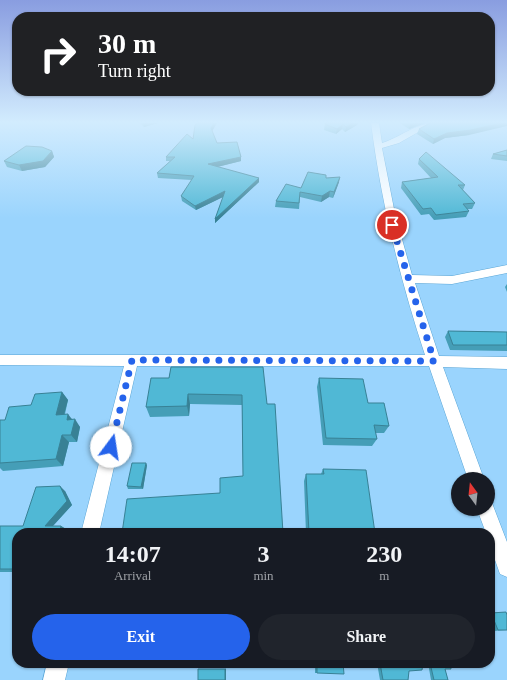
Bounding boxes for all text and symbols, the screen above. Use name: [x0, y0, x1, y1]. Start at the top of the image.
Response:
icon: right: [32, 28, 84, 80]
text: 30 m: [98, 28, 156, 59]
text: Turn right: [98, 61, 171, 81]
pin: [375, 208, 409, 242]
icon: arrive: [381, 214, 403, 236]
position arrow: [90, 426, 132, 468]
north arrow: [451, 472, 495, 516]
map controls: [451, 472, 495, 516]
text: 14:07: [105, 541, 161, 567]
text: 3: [257, 541, 269, 567]
text: 230: [366, 541, 402, 567]
text: Arrival: [114, 568, 151, 583]
text: min: [253, 568, 274, 583]
text: m: [379, 568, 389, 583]
button: Exit: [32, 614, 250, 660]
button: Share: [258, 614, 475, 660]

